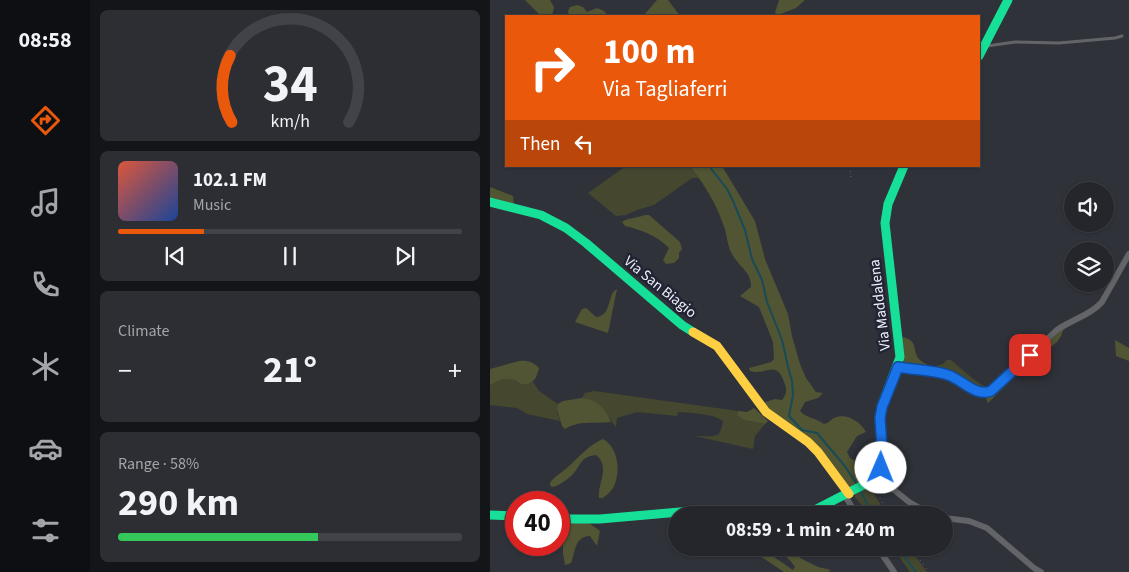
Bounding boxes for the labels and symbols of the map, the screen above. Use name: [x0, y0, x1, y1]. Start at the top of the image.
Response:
street label: Via San Biagio: [619, 251, 701, 323]
street label: Via Maddalena: [864, 258, 896, 352]
pin: [1009, 334, 1051, 376]
position arrow: [854, 441, 906, 493]
speed limit sign: 40: [505, 491, 570, 556]

